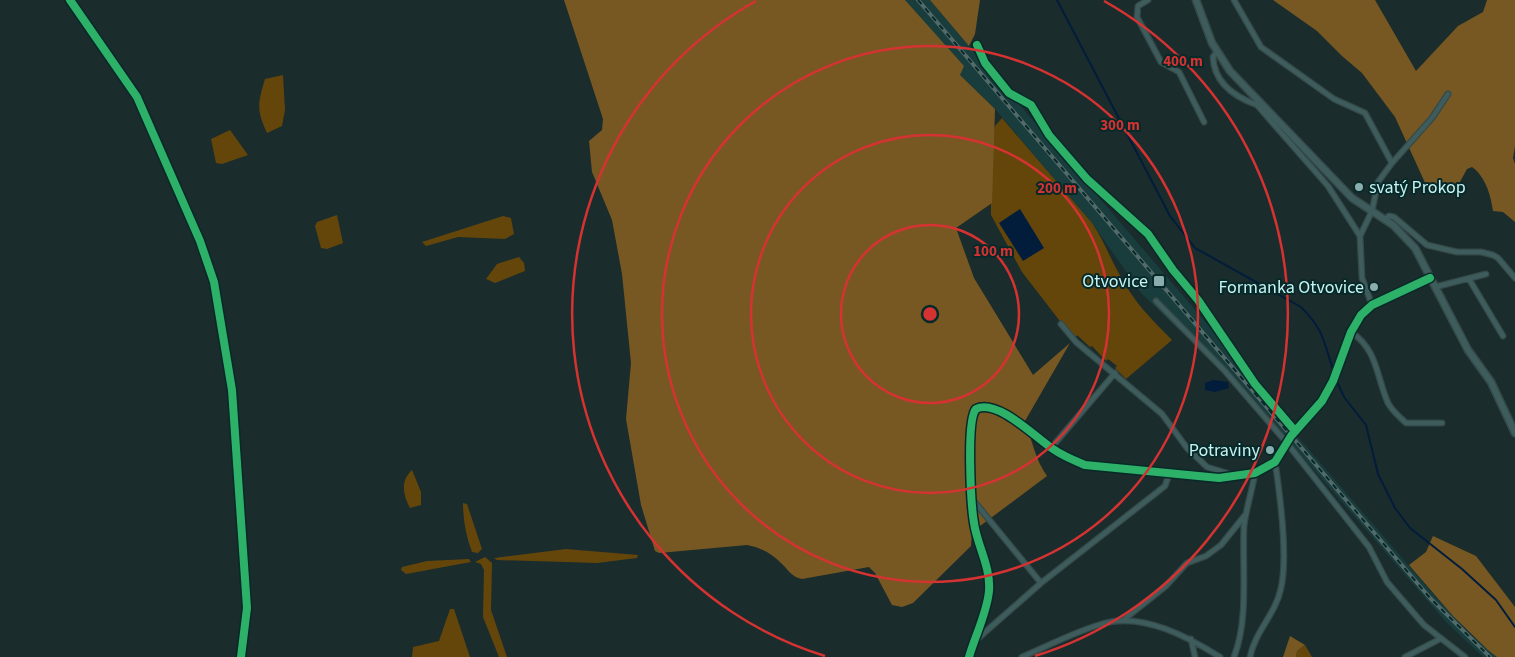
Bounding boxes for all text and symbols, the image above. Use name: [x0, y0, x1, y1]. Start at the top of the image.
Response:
text: 400 m: [1163, 51, 1203, 72]
text: 300 m: [1100, 115, 1140, 136]
place label: svatý Prokop: [1369, 175, 1466, 200]
text: 200 m: [1037, 178, 1077, 199]
marker: svatý Prokop: [1353, 181, 1365, 193]
text: 100 m: [973, 241, 1013, 262]
place label: Otvovice: [1082, 269, 1148, 294]
marker: Otvovice: [1152, 274, 1166, 288]
place label: Formanka Otvovice: [1218, 275, 1364, 300]
marker: Formanka Otvovice: [1368, 281, 1380, 293]
centre of rings: [921, 305, 939, 323]
place label: Potraviny: [1189, 438, 1261, 463]
marker: Potraviny: [1264, 444, 1276, 456]

